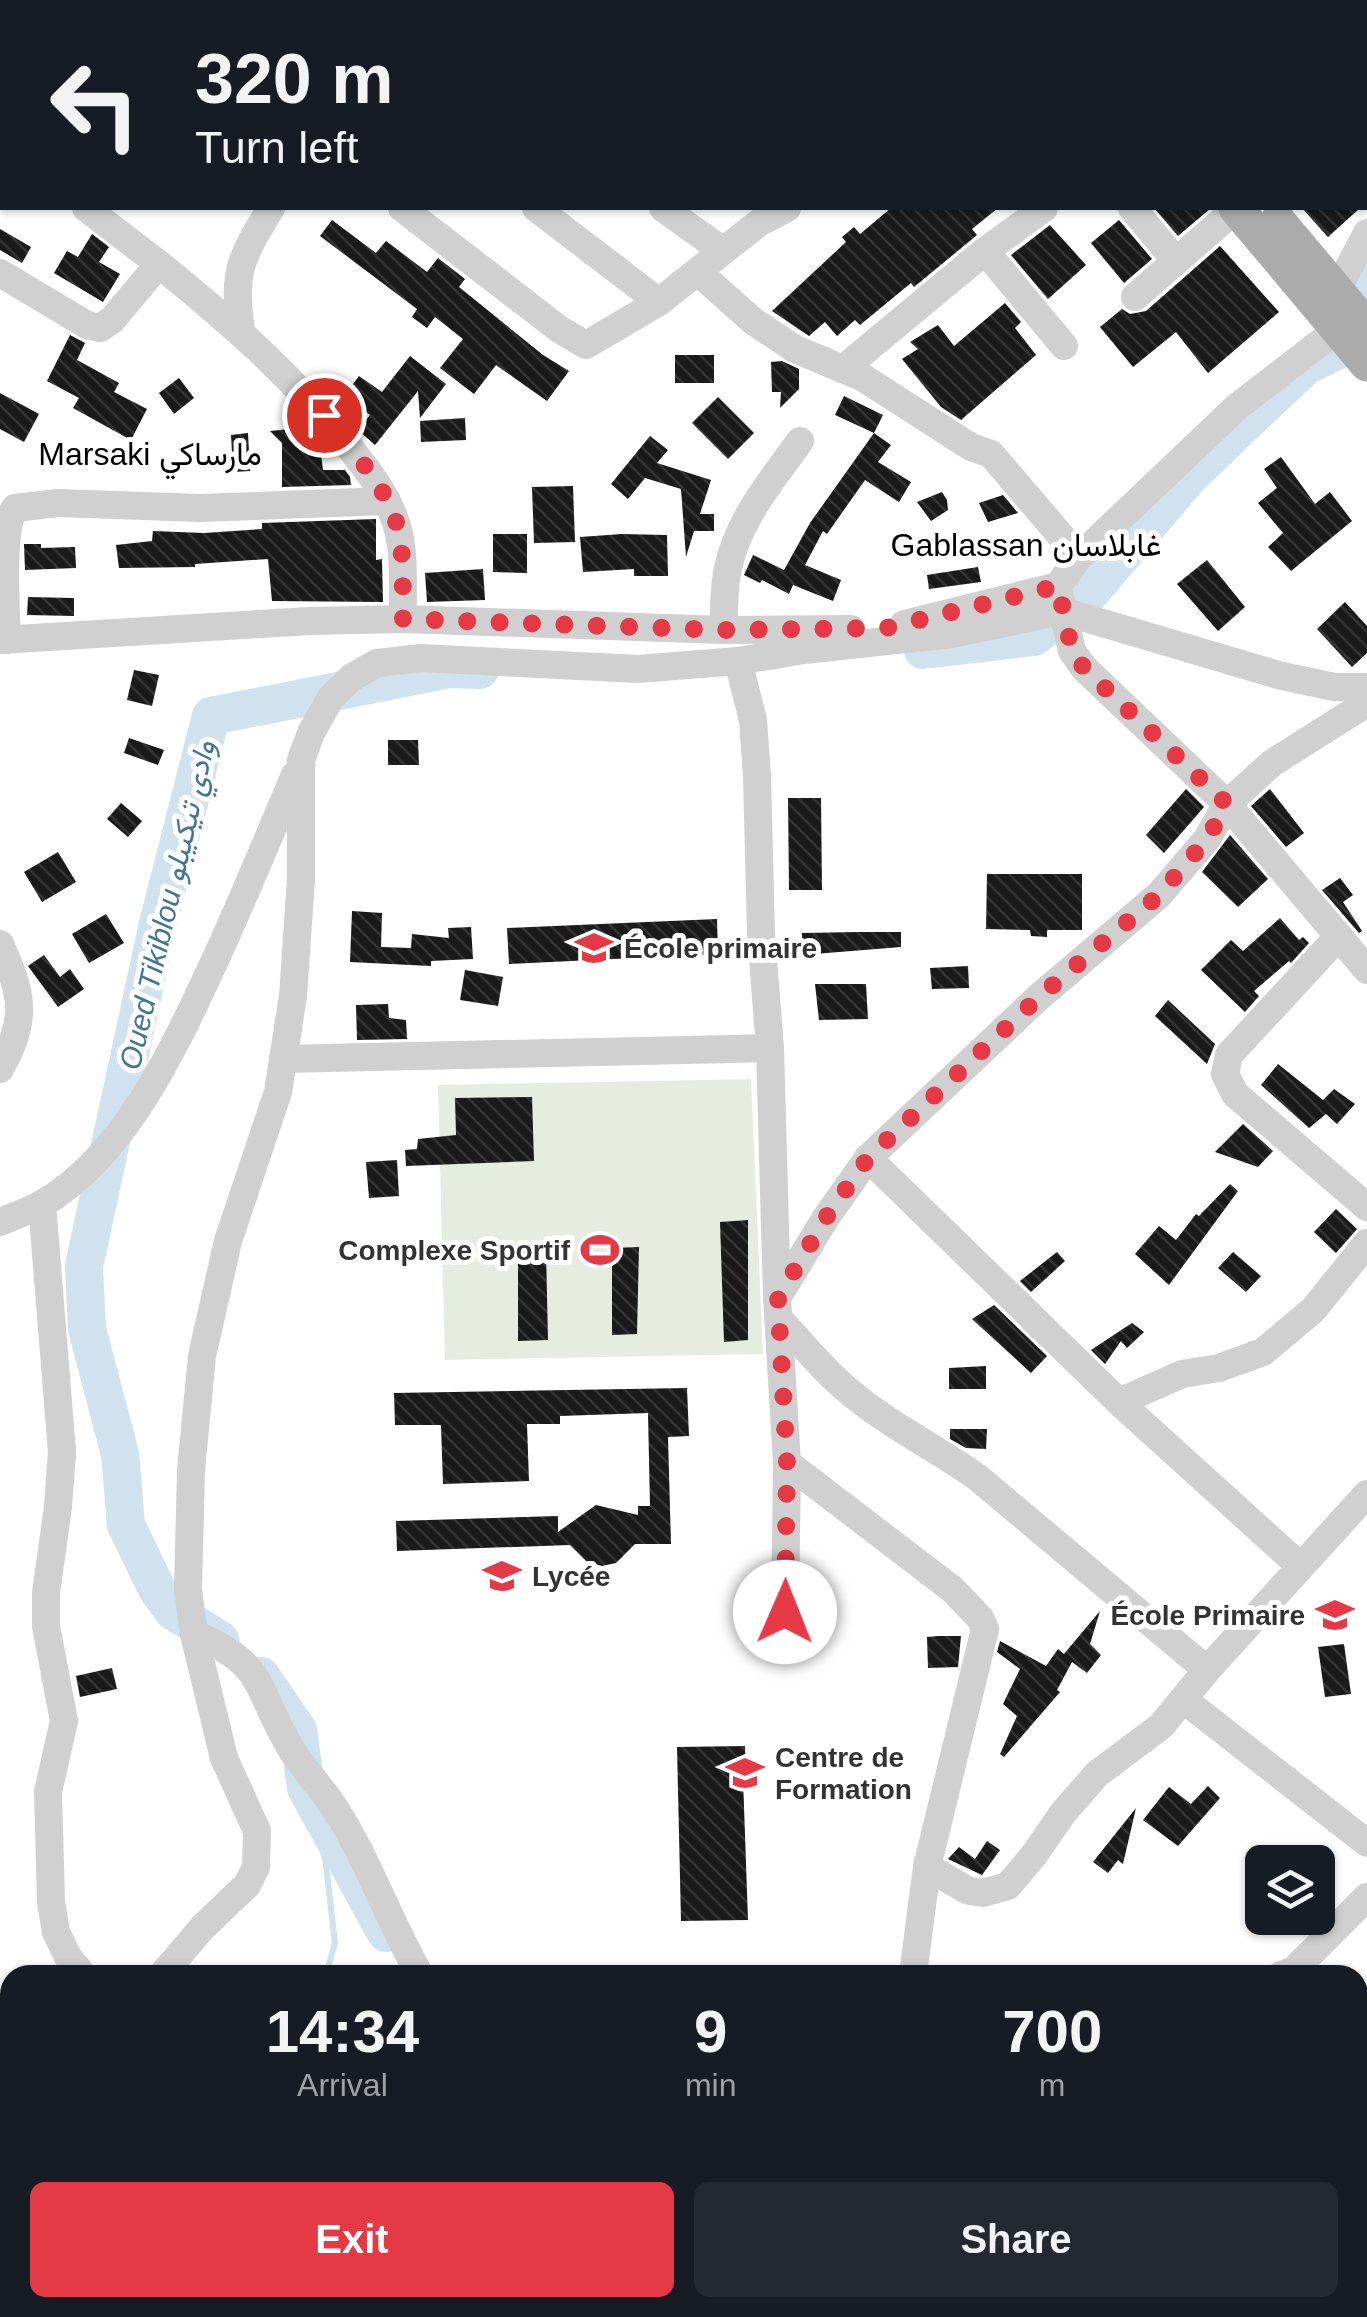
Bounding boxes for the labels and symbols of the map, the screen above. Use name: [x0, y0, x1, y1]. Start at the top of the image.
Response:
pin: [282, 373, 367, 458]
district label: Marsaki مارساكي: [38, 436, 262, 480]
district label: Gablassan غابلاسان: [891, 527, 1161, 563]
water label: Oued Tikiblou وادي تيكيبلو: [113, 737, 229, 1075]
school or university icon: École primaire: [573, 927, 615, 969]
place label: École primaire: [624, 933, 817, 964]
sports icon: Complexe Sportif: [579, 1229, 621, 1271]
place label: Complexe Sportif: [338, 1235, 571, 1266]
school or university icon: Lycée: [481, 1555, 523, 1597]
position arrow: [733, 1560, 837, 1664]
place label: Lycée: [532, 1561, 610, 1592]
school or university icon: École Primaire: [1314, 1594, 1356, 1636]
place label: École Primaire: [1110, 1600, 1305, 1631]
place label: Centre de Formation: [775, 1742, 912, 1805]
school or university icon: Centre de Formation: [724, 1752, 766, 1794]

